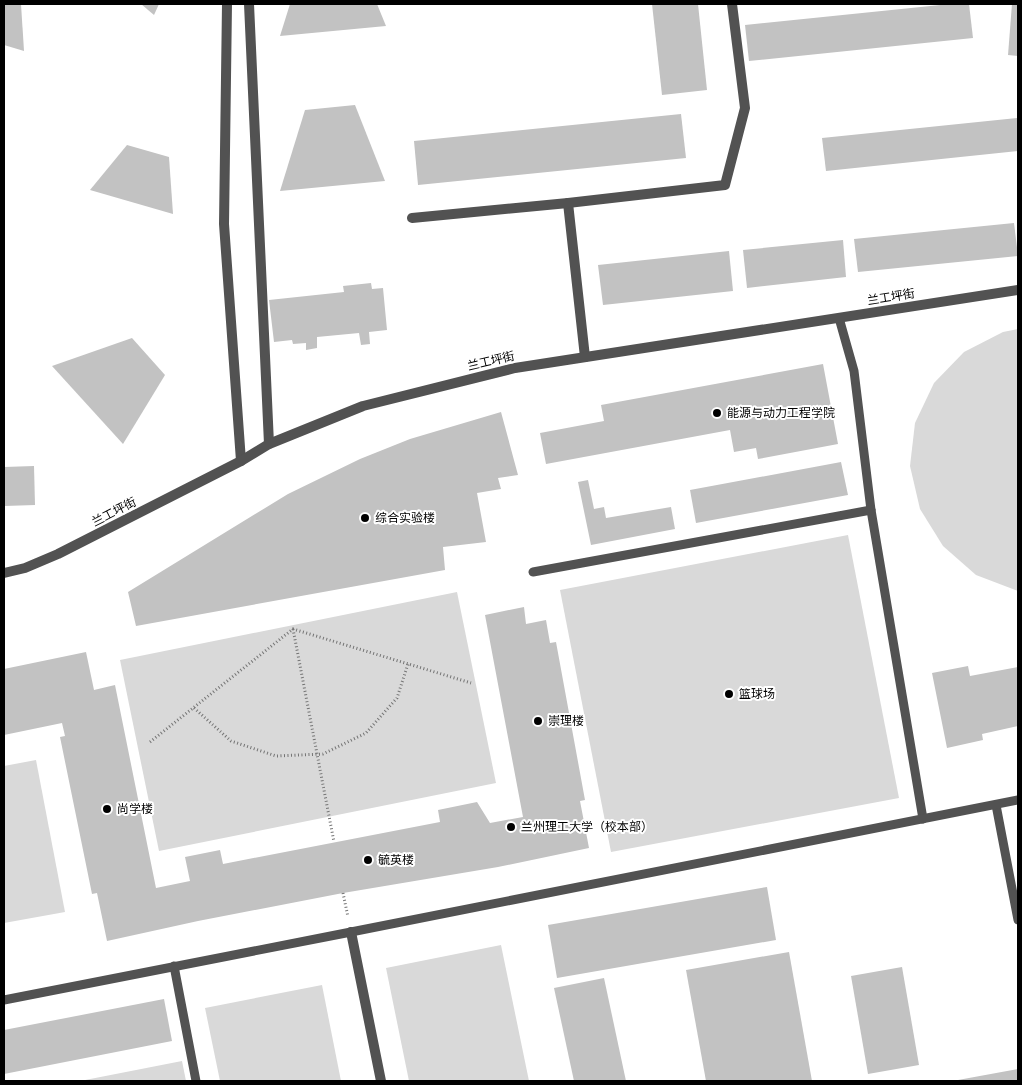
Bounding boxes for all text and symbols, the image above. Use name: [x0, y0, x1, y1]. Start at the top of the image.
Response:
street label: 兰工坪街: [866, 285, 916, 308]
street label: 兰工坪街: [466, 348, 516, 373]
place label: 能源与动力工程学院: [727, 405, 835, 420]
marker: 能源与动力工程学院: [711, 407, 723, 419]
street label: 兰工坪街: [89, 494, 139, 529]
place label: 综合实验楼: [375, 510, 435, 525]
marker: 综合实验楼: [359, 512, 371, 524]
place label: 篮球场: [739, 686, 775, 701]
marker: 篮球场: [723, 688, 735, 700]
place label: 崇理楼: [548, 713, 584, 728]
marker: 崇理楼: [532, 715, 544, 727]
place label: 尚学楼: [117, 801, 153, 816]
marker: 尚学楼: [101, 803, 113, 815]
place label: 兰州理工大学（校本部）: [521, 819, 653, 834]
marker: 兰州理工大学（校本部）: [505, 821, 517, 833]
place label: 毓英楼: [378, 852, 414, 867]
marker: 毓英楼: [362, 854, 374, 866]

